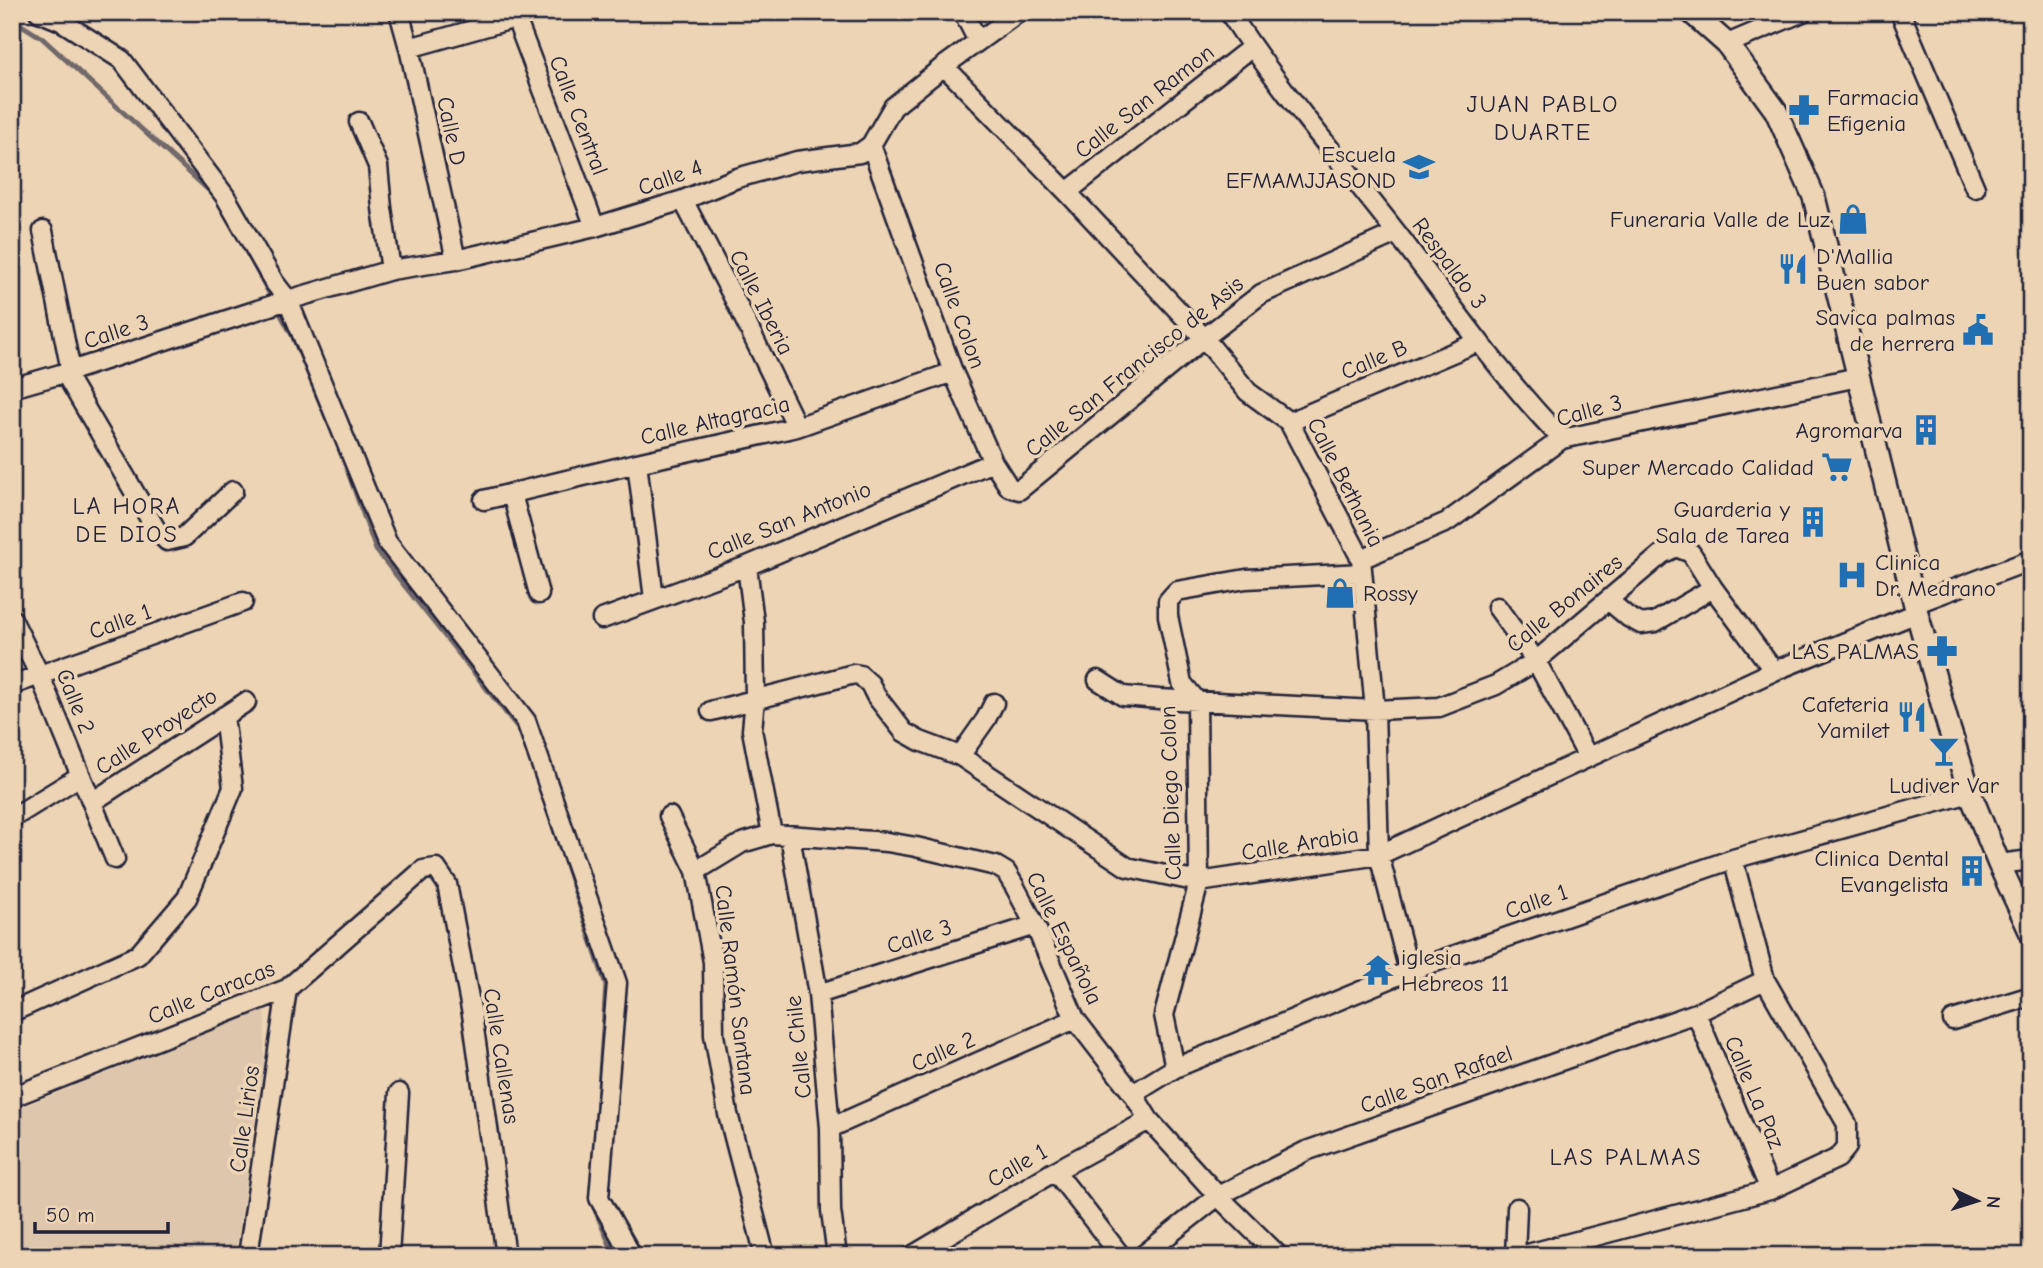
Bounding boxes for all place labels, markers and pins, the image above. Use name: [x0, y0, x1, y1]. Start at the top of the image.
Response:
place label: Farmacia Efigenia: [1827, 84, 1919, 137]
pharmacy icon: Farmacia Efigenia: [1787, 93, 1821, 127]
place label: Escuela EFMAMJJASOND: [1226, 141, 1396, 194]
school or university icon: Escuela EFMAMJJASOND: [1402, 150, 1436, 184]
shop icon: Funeraria Valle de Luz: [1836, 202, 1870, 236]
place label: Funeraria Valle de Luz: [1610, 206, 1830, 233]
place label: D'Mallia Buen sabor: [1816, 243, 1930, 296]
restaurant icon: D'Mallia Buen sabor: [1776, 252, 1810, 286]
place label: Savica palmas de herrera: [1815, 304, 1955, 357]
public building icon: Savica palmas de herrera: [1961, 313, 1995, 347]
building icon: Agromarva: [1909, 413, 1943, 447]
place label: Agromarva: [1795, 417, 1903, 444]
supermarket icon: Super Mercado Calidad: [1820, 450, 1854, 484]
place label: Super Mercado Calidad: [1582, 454, 1814, 481]
place label: Guarderia y Sala de Tarea: [1656, 496, 1791, 549]
building icon: Guarderia y Sala de Tarea: [1796, 505, 1830, 539]
place label: Clinica Dr. Medrano: [1875, 549, 1996, 602]
hospital icon: Clinica Dr. Medrano: [1835, 558, 1869, 592]
shop icon: Rossy: [1323, 576, 1357, 610]
place label: Rossy: [1363, 580, 1419, 607]
pharmacy icon: LAS PALMAS: [1925, 634, 1959, 668]
place label: LAS PALMAS: [1792, 638, 1919, 665]
place label: Cafeteria Yamilet: [1802, 691, 1890, 744]
restaurant icon: Cafeteria Yamilet: [1895, 700, 1929, 734]
bar icon: Ludiver Var: [1927, 734, 1961, 768]
place label: Ludiver Var: [1889, 772, 2000, 799]
place label: Clinica Dental Evangelista: [1815, 845, 1949, 898]
building icon: Clinica Dental Evangelista: [1955, 854, 1989, 888]
place label: iglesia Hebreos 11: [1401, 944, 1509, 997]
temple icon: iglesia Hebreos 11: [1361, 953, 1395, 987]

